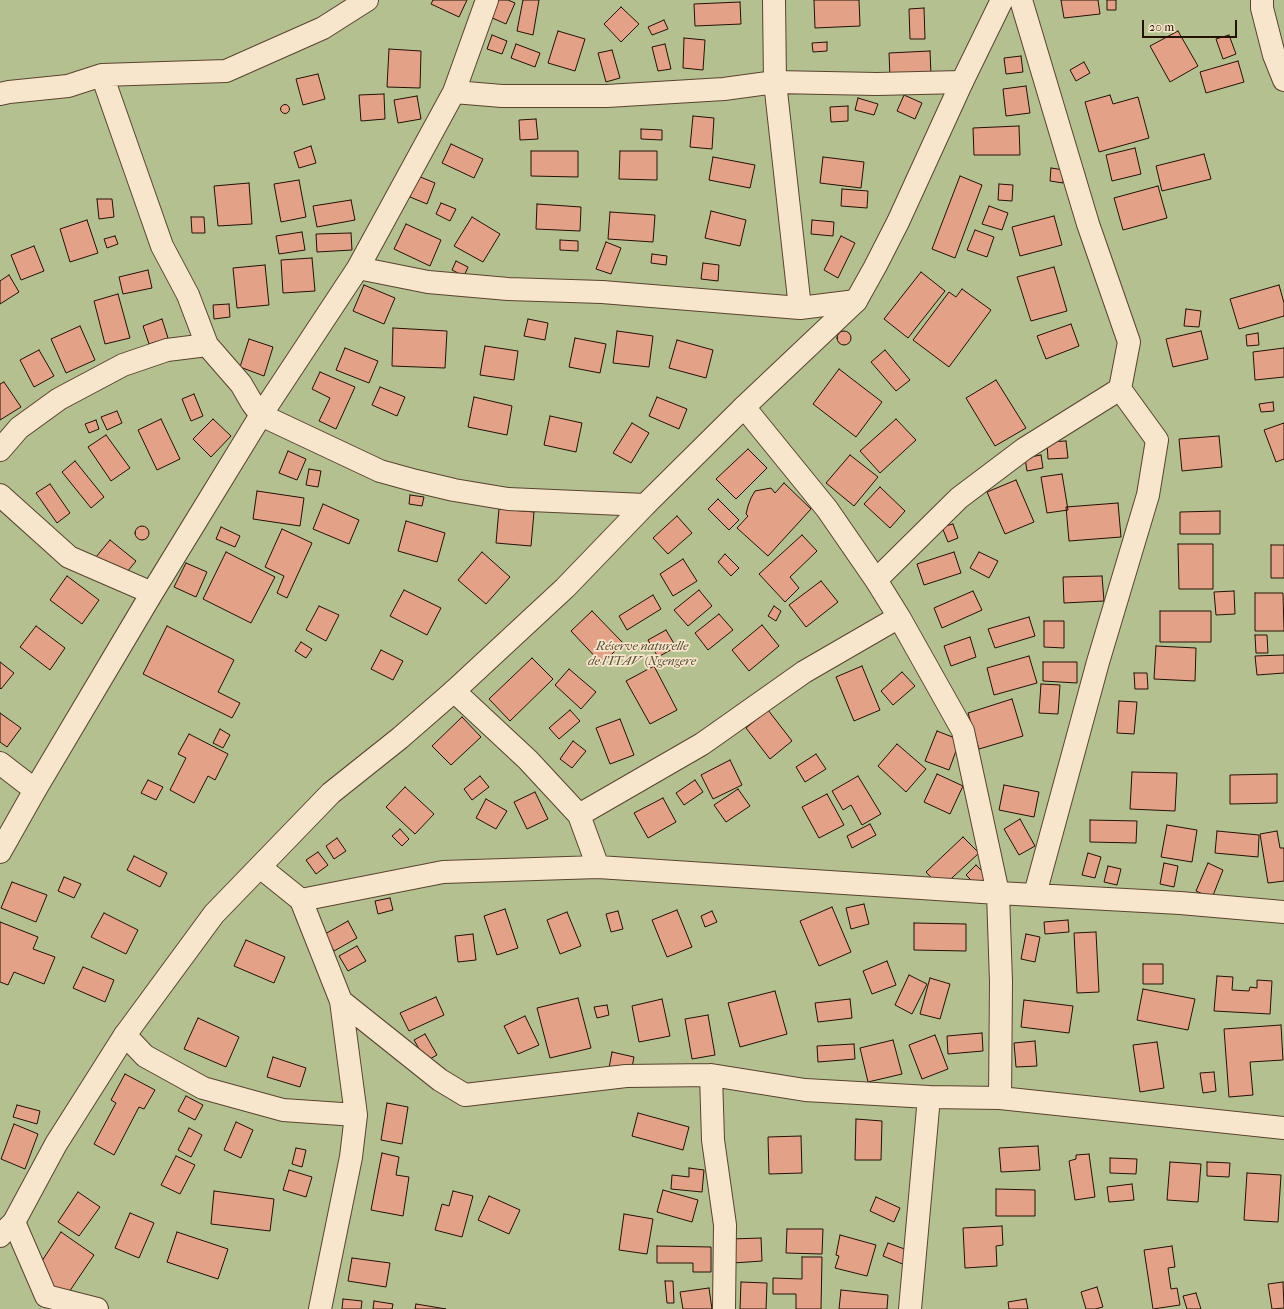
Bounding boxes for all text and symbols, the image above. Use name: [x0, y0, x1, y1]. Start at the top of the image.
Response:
scale bar: [1144, 12, 1239, 38]
text: 20 m: [1149, 20, 1174, 34]
park label: Réserve naturelle de l'ITAV (Ngengere: [588, 639, 696, 670]

